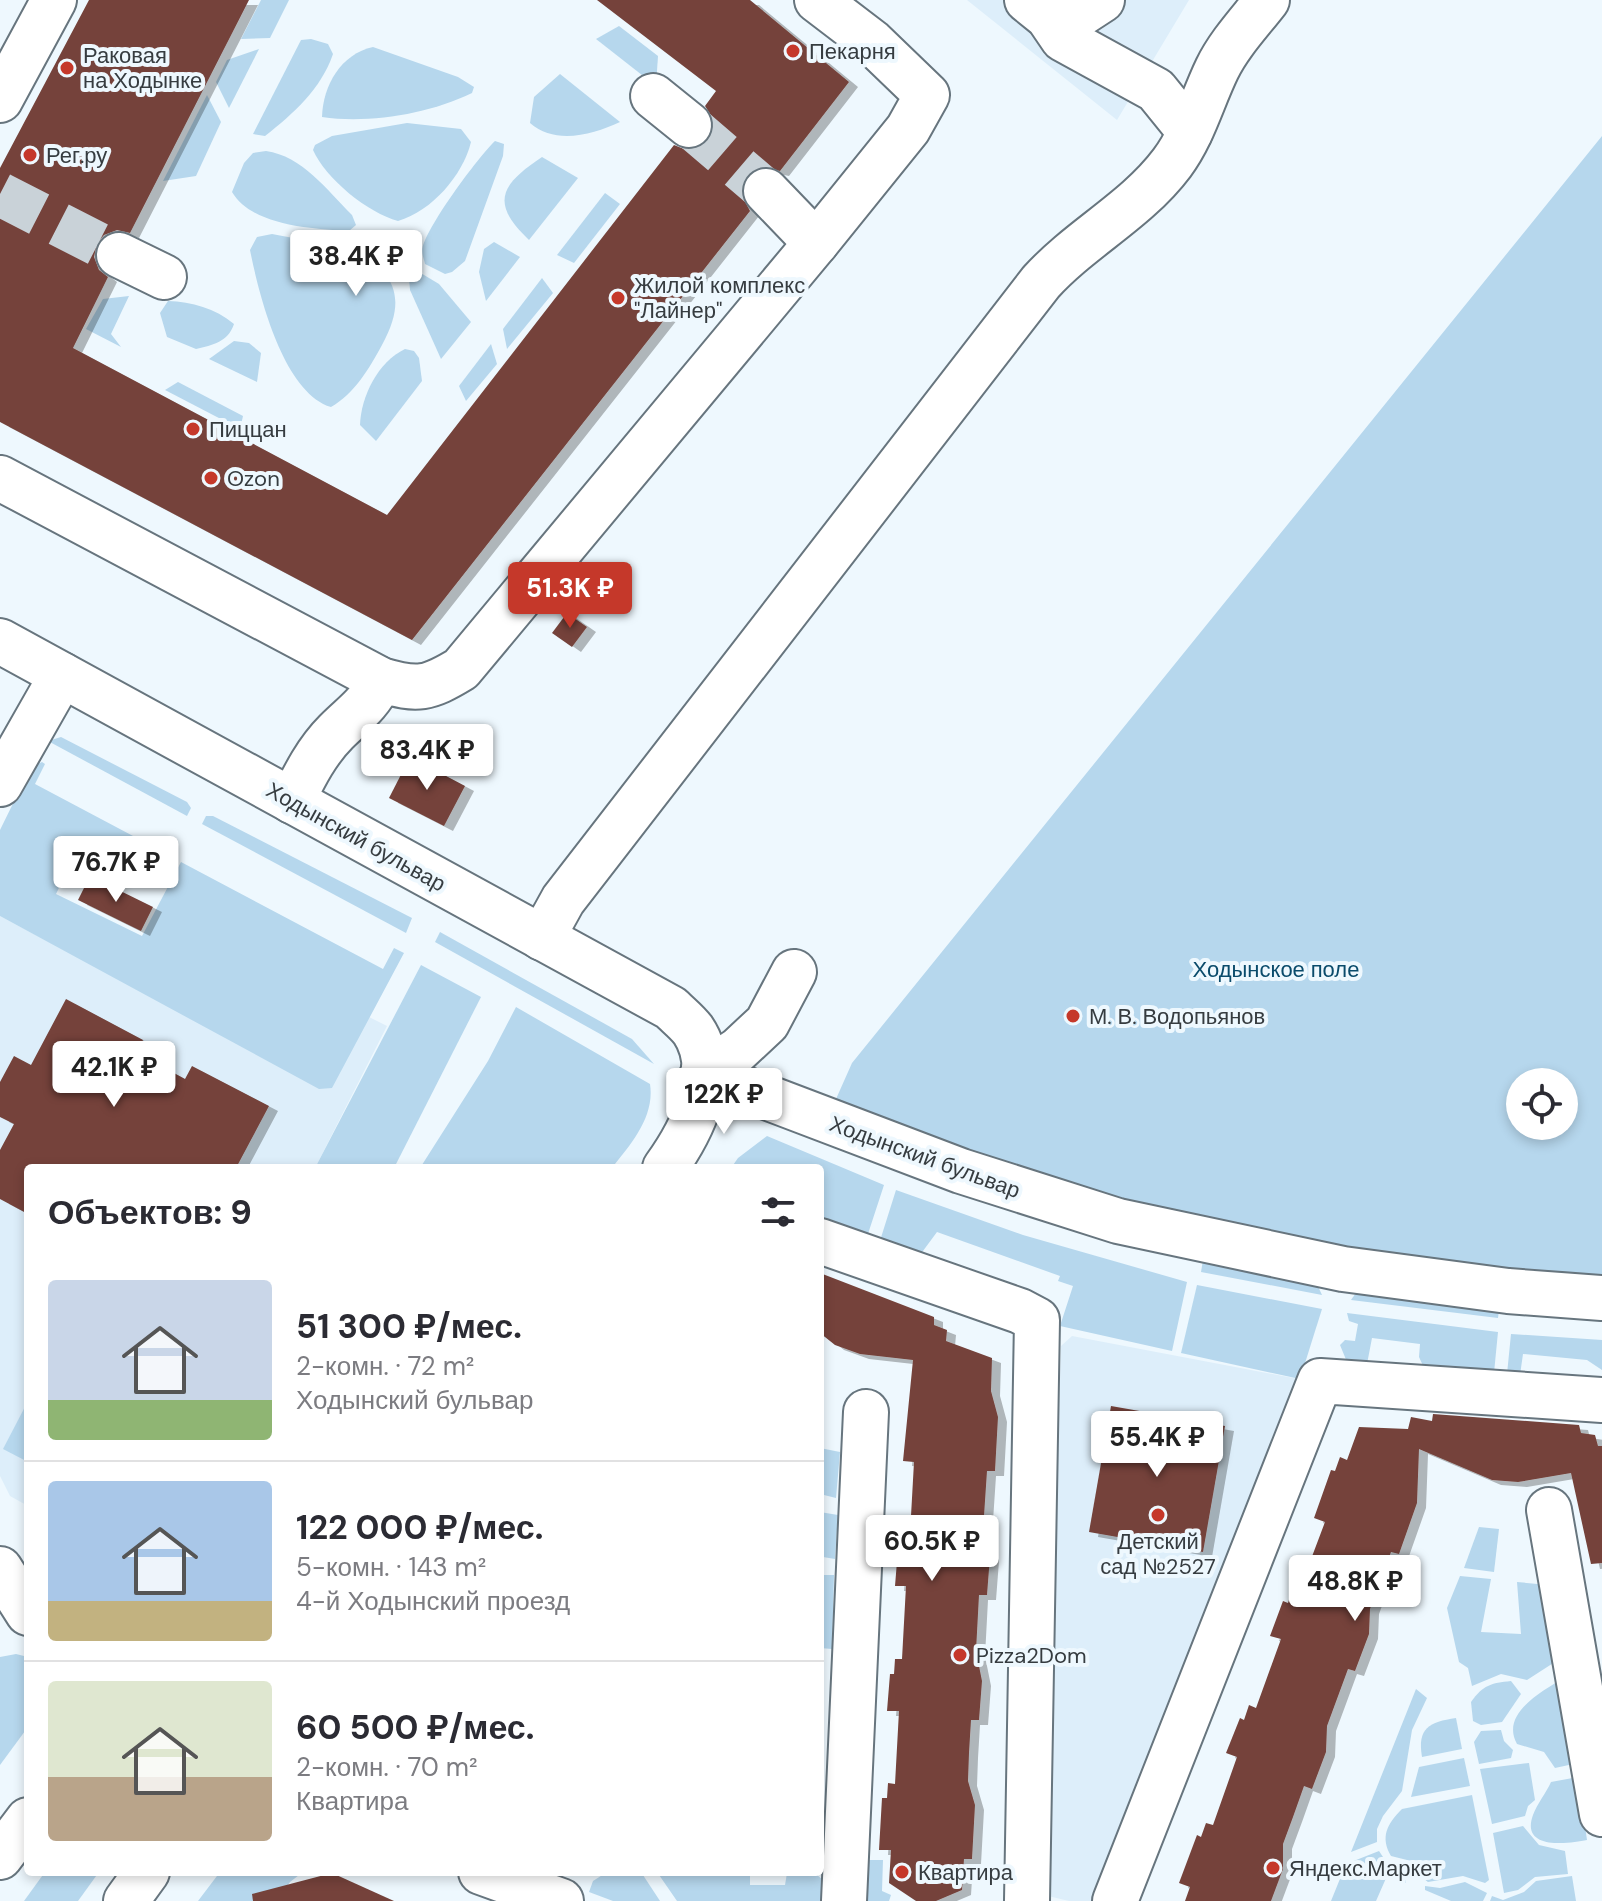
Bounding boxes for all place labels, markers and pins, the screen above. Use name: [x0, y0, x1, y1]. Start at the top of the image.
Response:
place label: Пекарня: [809, 37, 896, 66]
place label: Раковая на Ходынке: [83, 41, 202, 95]
marker: Пекарня: [784, 42, 802, 60]
marker: Раковая на Ходынке: [58, 59, 76, 77]
place label: Рег.ру: [46, 141, 107, 170]
marker: Рег.ру: [21, 146, 39, 164]
pin: 38.4K ₽: [282, 230, 430, 298]
place label: Жилой комплекс "Лайнер": [634, 271, 805, 325]
marker: Жилой комплекс "Лайнер": [609, 289, 627, 307]
place label: Пиццан: [209, 415, 287, 444]
marker: Пиццан: [184, 420, 202, 438]
place label: Ozon: [227, 464, 280, 493]
marker: Ozon: [202, 469, 220, 487]
pin: 51.3K ₽: [496, 562, 644, 630]
pin: 83.4K ₽: [353, 724, 501, 792]
pin: 76.7K ₽: [42, 836, 190, 904]
place label: М. В. Водопьянов: [1089, 1002, 1265, 1031]
marker: М. В. Водопьянов: [1064, 1007, 1082, 1025]
pin: 42.1K ₽: [40, 1041, 188, 1109]
pin: 122K ₽: [659, 1068, 789, 1136]
pin: 55.4K ₽: [1083, 1411, 1231, 1479]
marker: Детский сад №2527: [1149, 1506, 1167, 1524]
pin: 60.5K ₽: [858, 1515, 1006, 1583]
place label: Детский сад №2527: [1100, 1527, 1216, 1581]
pin: 48.8K ₽: [1281, 1555, 1429, 1623]
place label: Pizza2Dom: [976, 1641, 1087, 1670]
marker: Pizza2Dom: [951, 1646, 969, 1664]
place label: Яндекс.Маркет: [1289, 1854, 1442, 1883]
place label: Квартира: [918, 1858, 1014, 1887]
marker: Яндекс.Маркет: [1264, 1859, 1282, 1877]
marker: Квартира: [893, 1863, 911, 1881]

